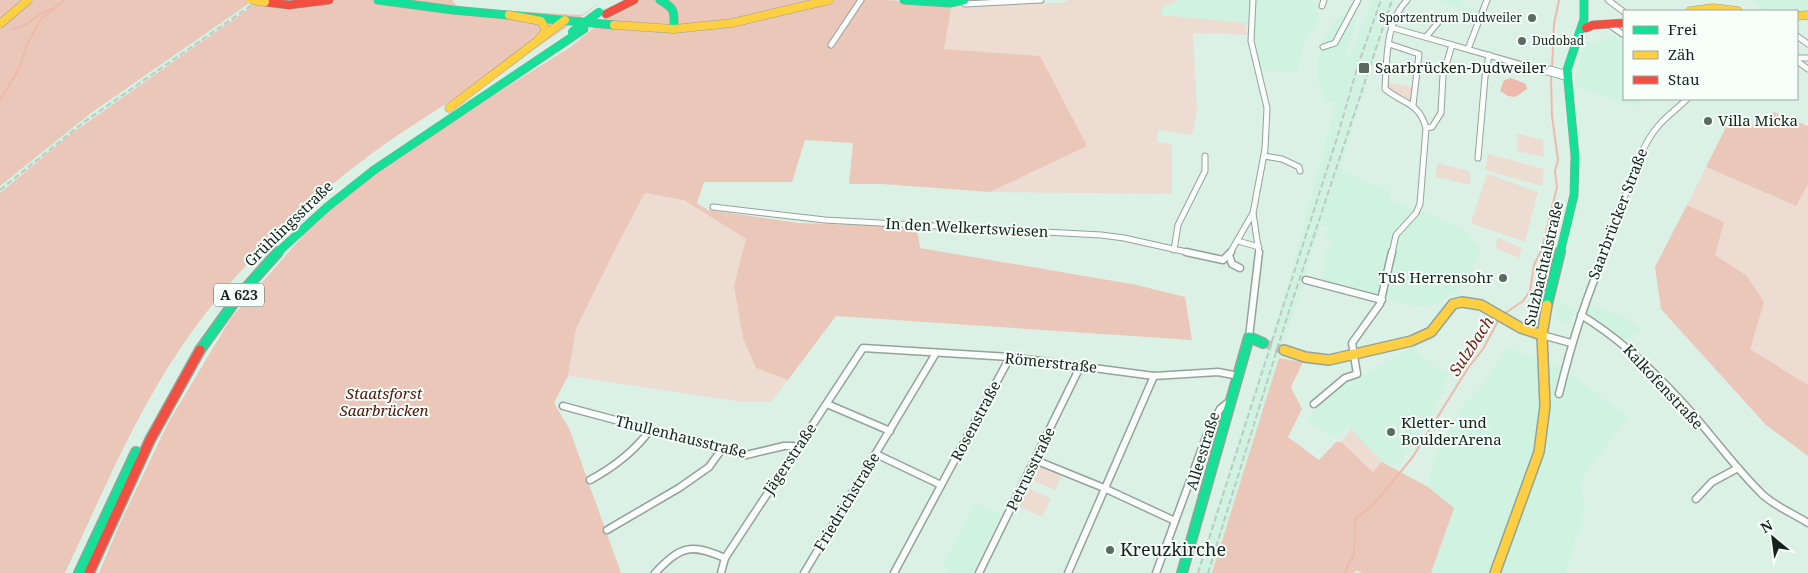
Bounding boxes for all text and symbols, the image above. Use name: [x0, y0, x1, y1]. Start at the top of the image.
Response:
place label: Sportzentrum Dudweiler: [1379, 9, 1522, 26]
legend: [1623, 10, 1798, 100]
marker: Sportzentrum Dudweiler: [1526, 12, 1538, 24]
text: Frei: [1668, 19, 1697, 39]
place label: Dudobad: [1532, 32, 1585, 49]
marker: Dudobad: [1516, 35, 1528, 47]
text: Zäh: [1668, 44, 1695, 64]
place label: Saarbrücken-Dudweiler: [1375, 57, 1546, 77]
marker: Saarbrücken-Dudweiler: [1357, 61, 1371, 75]
text: Stau: [1668, 69, 1700, 89]
place label: Villa Micka: [1718, 110, 1798, 130]
marker: Villa Micka: [1702, 115, 1714, 127]
street label: Saarbrücker Straße: [1583, 145, 1651, 282]
street label: Grühlingsstraße: [240, 176, 337, 271]
street label: Sulzbachtalstraße: [1519, 199, 1567, 328]
street label: In den Welkertswiesen: [885, 213, 1049, 241]
place label: TuS Herrensohr: [1378, 267, 1493, 287]
marker: TuS Herrensohr: [1497, 272, 1509, 284]
road number: A 623: [214, 284, 264, 306]
water label: Sulzbach: [1444, 312, 1499, 380]
street label: Kalkofenstraße: [1619, 340, 1708, 433]
street label: Römerstraße: [1004, 347, 1098, 377]
street label: Rosenstraße: [946, 377, 1005, 464]
park label: Staatsforst Saarbrücken: [340, 383, 428, 420]
street label: Alleestraße: [1181, 409, 1223, 492]
street label: Thullenhausstraße: [614, 410, 749, 462]
place label: Kletter- und BoulderArena: [1401, 412, 1502, 449]
street label: Jägerstraße: [757, 419, 820, 499]
street label: Petrusstraße: [1001, 423, 1059, 514]
marker: Kletter- und BoulderArena: [1385, 426, 1397, 438]
street label: Friedrichstraße: [809, 448, 883, 555]
north arrow: [1748, 513, 1798, 563]
text: N: [1757, 515, 1776, 537]
place label: Kreuzkirche: [1120, 537, 1226, 561]
marker: Kreuzkirche: [1104, 544, 1116, 556]

